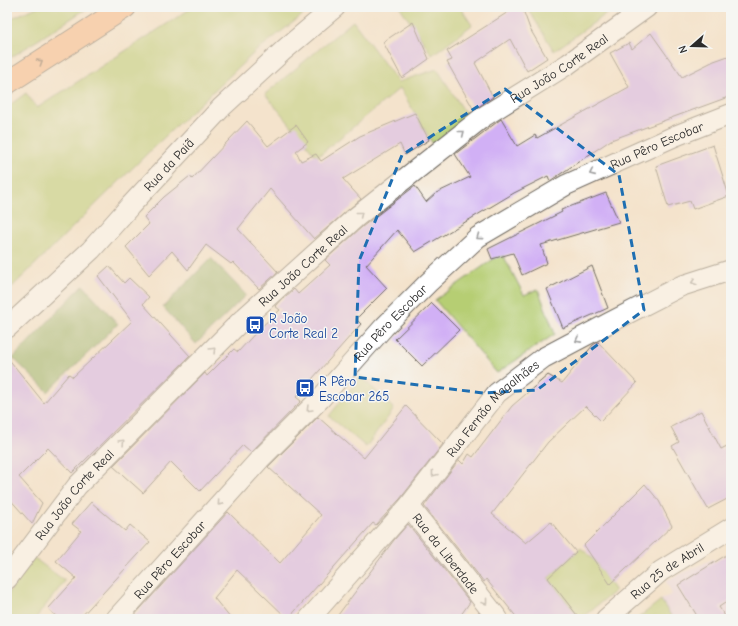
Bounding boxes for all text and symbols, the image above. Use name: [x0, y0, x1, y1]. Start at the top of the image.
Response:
north arrow: [672, 26, 712, 66]
street label: Rua João Corte Real: [507, 31, 611, 106]
text: N: [676, 44, 690, 55]
one-way arrow: [36, 59, 43, 67]
street label: Rua Pêro Escobar: [608, 118, 706, 172]
one-way arrow: [458, 131, 465, 138]
street label: Rua da Paiã: [141, 135, 197, 194]
one-way arrow: [589, 169, 596, 177]
one-way arrow: [356, 212, 363, 219]
street label: Rua João Corte Real: [255, 222, 350, 310]
one-way arrow: [477, 232, 484, 239]
one-way arrow: [691, 277, 698, 286]
street label: Rua Pêro Escobar: [351, 281, 431, 364]
place label: R João Corte Real 2: [269, 311, 338, 341]
bus stop icon: R João Corte Real 2: [244, 314, 266, 336]
one-way arrow: [575, 335, 582, 343]
one-way arrow: [209, 347, 216, 355]
street label: Rua Fernão Magalhães: [443, 357, 542, 460]
place label: R Pêro Escobar 265: [319, 374, 389, 404]
bus stop icon: R Pêro Escobar 265: [294, 377, 316, 399]
one-way arrow: [306, 404, 314, 412]
one-way arrow: [117, 439, 125, 447]
street label: Rua João Corte Real: [32, 447, 117, 543]
one-way arrow: [431, 470, 438, 477]
one-way arrow: [218, 499, 225, 506]
street label: Rua da Liberdade: [409, 510, 482, 597]
street label: Rua Pêro Escobar: [131, 517, 210, 602]
street label: Rua 25 de Abril: [627, 540, 706, 602]
one-way arrow: [481, 598, 488, 605]

